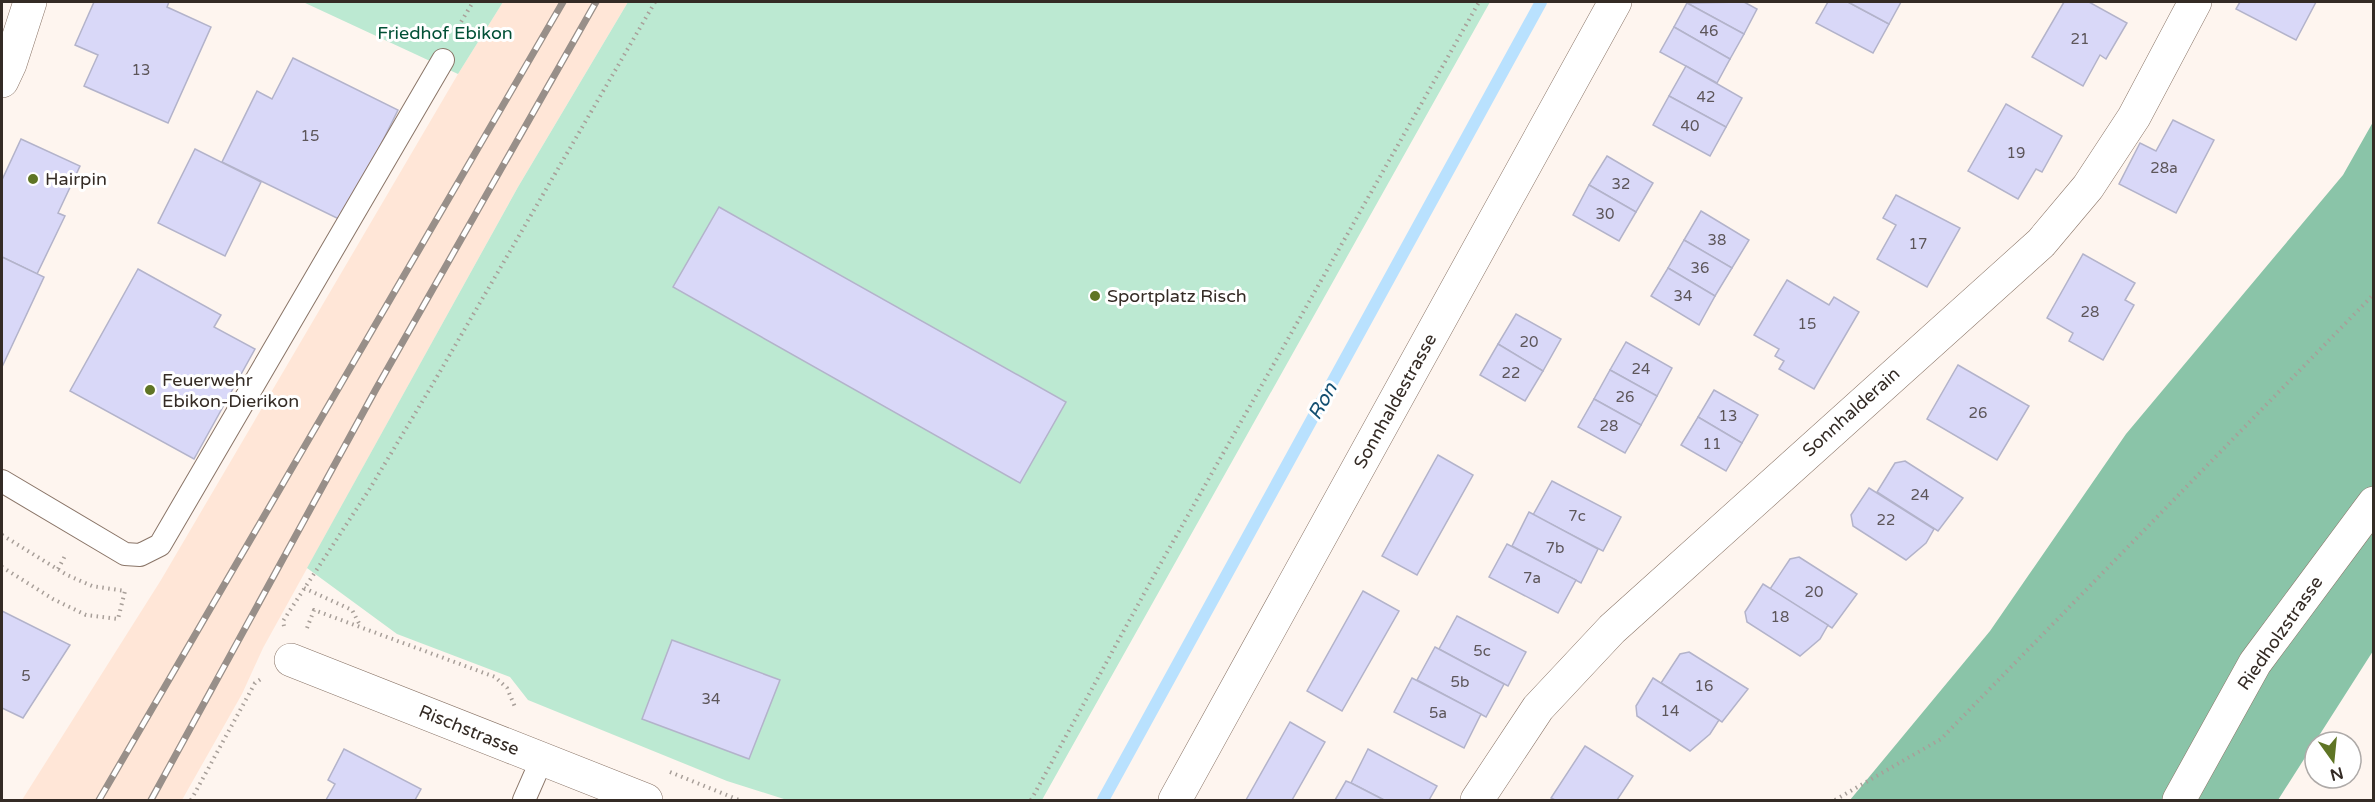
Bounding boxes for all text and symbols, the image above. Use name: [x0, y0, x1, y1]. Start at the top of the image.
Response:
park label: Friedhof Ebikon: [377, 22, 513, 44]
house number: 46: [1700, 22, 1718, 40]
house number: 21: [2071, 30, 2089, 48]
house number: 13: [132, 61, 150, 79]
house number: 42: [1697, 88, 1715, 106]
house number: 40: [1681, 117, 1699, 135]
house number: 15: [301, 127, 319, 145]
house number: 19: [2007, 144, 2025, 162]
house number: 28a: [2150, 159, 2178, 177]
place label: Hairpin: [45, 168, 107, 190]
marker: Hairpin: [26, 172, 40, 186]
house number: 32: [1612, 175, 1630, 193]
house number: 30: [1596, 205, 1614, 223]
house number: 38: [1708, 231, 1726, 249]
house number: 17: [1909, 235, 1927, 253]
house number: 36: [1691, 259, 1709, 277]
place label: Sportplatz Risch: [1107, 285, 1247, 307]
house number: 34: [1674, 287, 1692, 305]
marker: Sportplatz Risch: [1088, 289, 1102, 303]
house number: 28: [2081, 303, 2099, 321]
house number: 15: [1798, 315, 1816, 333]
street label: Sonnhaldestrasse: [1349, 330, 1441, 472]
house number: 20: [1520, 333, 1538, 351]
house number: 24: [1632, 360, 1650, 378]
street label: Sonnhalderain: [1798, 363, 1904, 461]
house number: 22: [1502, 364, 1520, 382]
place label: Feuerwehr Ebikon-Dierikon: [162, 369, 299, 412]
water label: Ron: [1303, 378, 1343, 424]
marker: Feuerwehr Ebikon-Dierikon: [143, 383, 157, 397]
house number: 26: [1616, 388, 1634, 406]
house number: 26: [1969, 404, 1987, 422]
house number: 13: [1719, 407, 1737, 425]
house number: 28: [1600, 417, 1618, 435]
house number: 11: [1703, 435, 1721, 453]
house number: 24: [1911, 486, 1929, 504]
house number: 7c: [1568, 507, 1586, 525]
house number: 22: [1877, 511, 1895, 529]
house number: 7b: [1546, 539, 1564, 557]
house number: 7a: [1523, 569, 1541, 587]
street label: Riedholzstrasse: [2233, 572, 2327, 694]
house number: 20: [1805, 583, 1823, 601]
house number: 18: [1771, 608, 1789, 626]
house number: 5c: [1473, 642, 1491, 660]
house number: 5: [21, 667, 31, 685]
house number: 5b: [1451, 673, 1469, 691]
house number: 16: [1695, 677, 1713, 695]
house number: 34: [702, 690, 720, 708]
street label: Rischstrasse: [416, 700, 522, 760]
house number: 14: [1661, 702, 1679, 720]
house number: 5a: [1429, 704, 1447, 722]
north arrow: [2303, 730, 2363, 790]
text: N: [2328, 762, 2345, 785]

